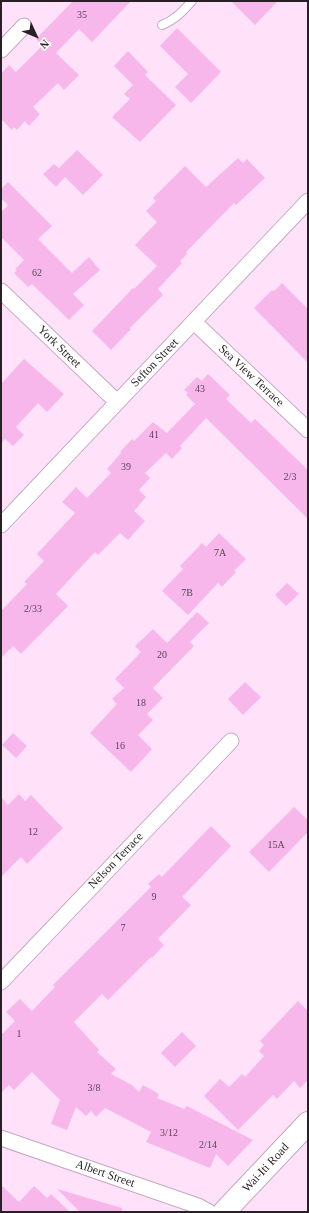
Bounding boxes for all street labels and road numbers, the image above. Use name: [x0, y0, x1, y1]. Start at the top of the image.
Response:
street label: York Street: [34, 323, 84, 371]
street label: Sefton Street: [128, 336, 182, 390]
street label: Sea View Terrace: [215, 342, 287, 410]
street label: Nelson Terrace: [86, 830, 146, 892]
street label: Wai-Iti Road: [240, 1140, 292, 1196]
street label: Albert Street: [74, 1157, 136, 1191]

